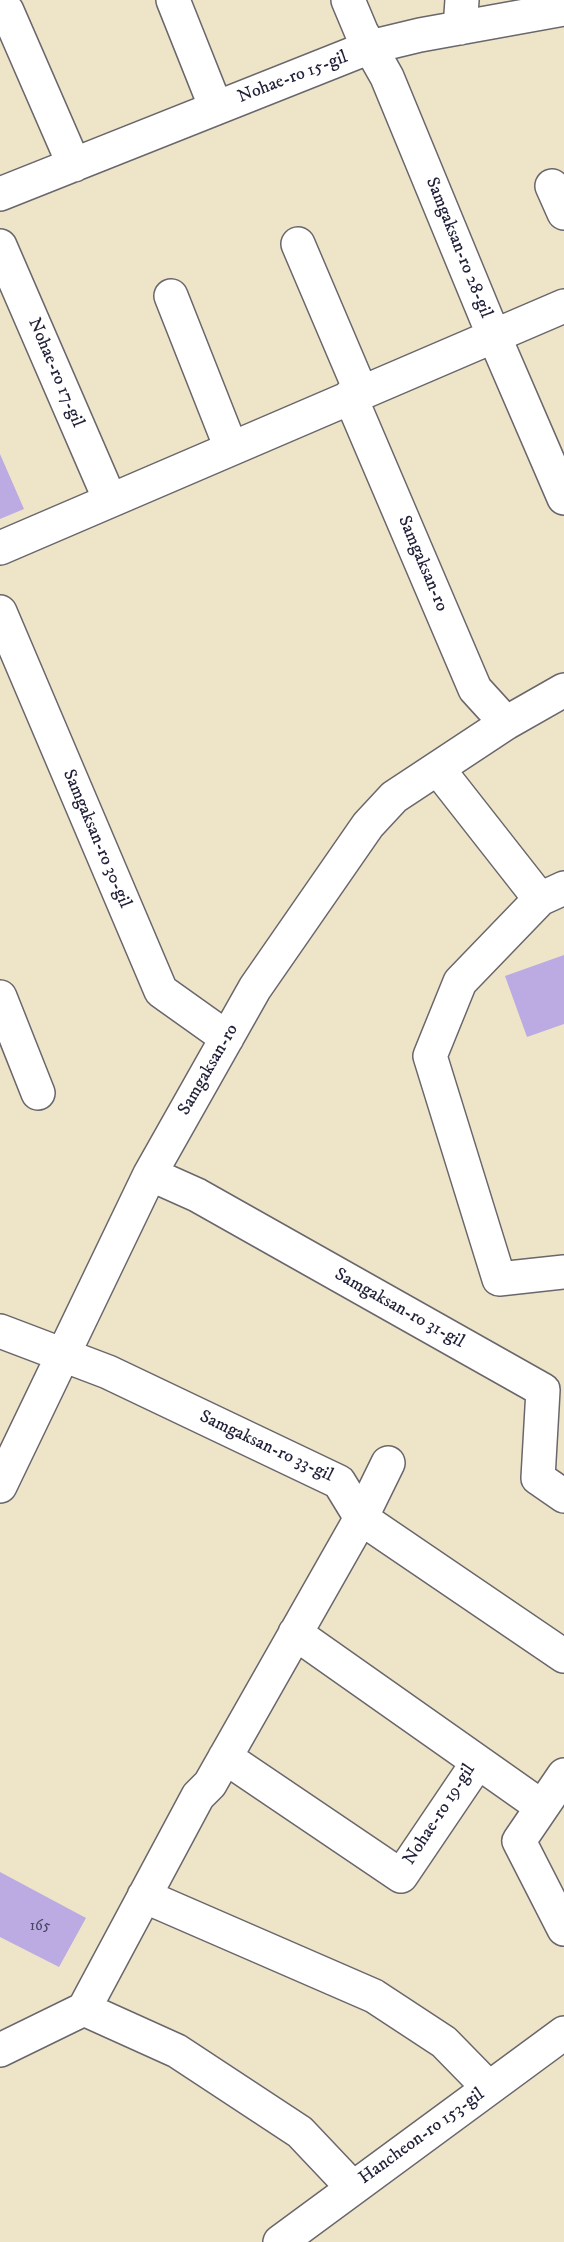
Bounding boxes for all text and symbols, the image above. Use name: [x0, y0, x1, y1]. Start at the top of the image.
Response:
street label: Nohae-ro 15-gil: [235, 47, 351, 109]
street label: Samgaksan-ro 28-gil: [420, 175, 496, 321]
street label: Nohae-ro 17-gil: [22, 315, 88, 431]
street label: Samgaksan-ro: [392, 513, 452, 615]
street label: Samgaksan-ro 30-gil: [57, 767, 135, 911]
street label: Samgaksan-ro: [174, 1021, 244, 1119]
street label: Samgaksan-ro 31-gil: [330, 1264, 468, 1354]
street label: Samgaksan-ro 33-gil: [196, 1407, 336, 1487]
street label: Nohae-ro 19-gil: [399, 1761, 481, 1869]
house number: 165: [30, 1918, 50, 1936]
street label: Hancheon-ro 153-gil: [355, 2084, 489, 2190]

